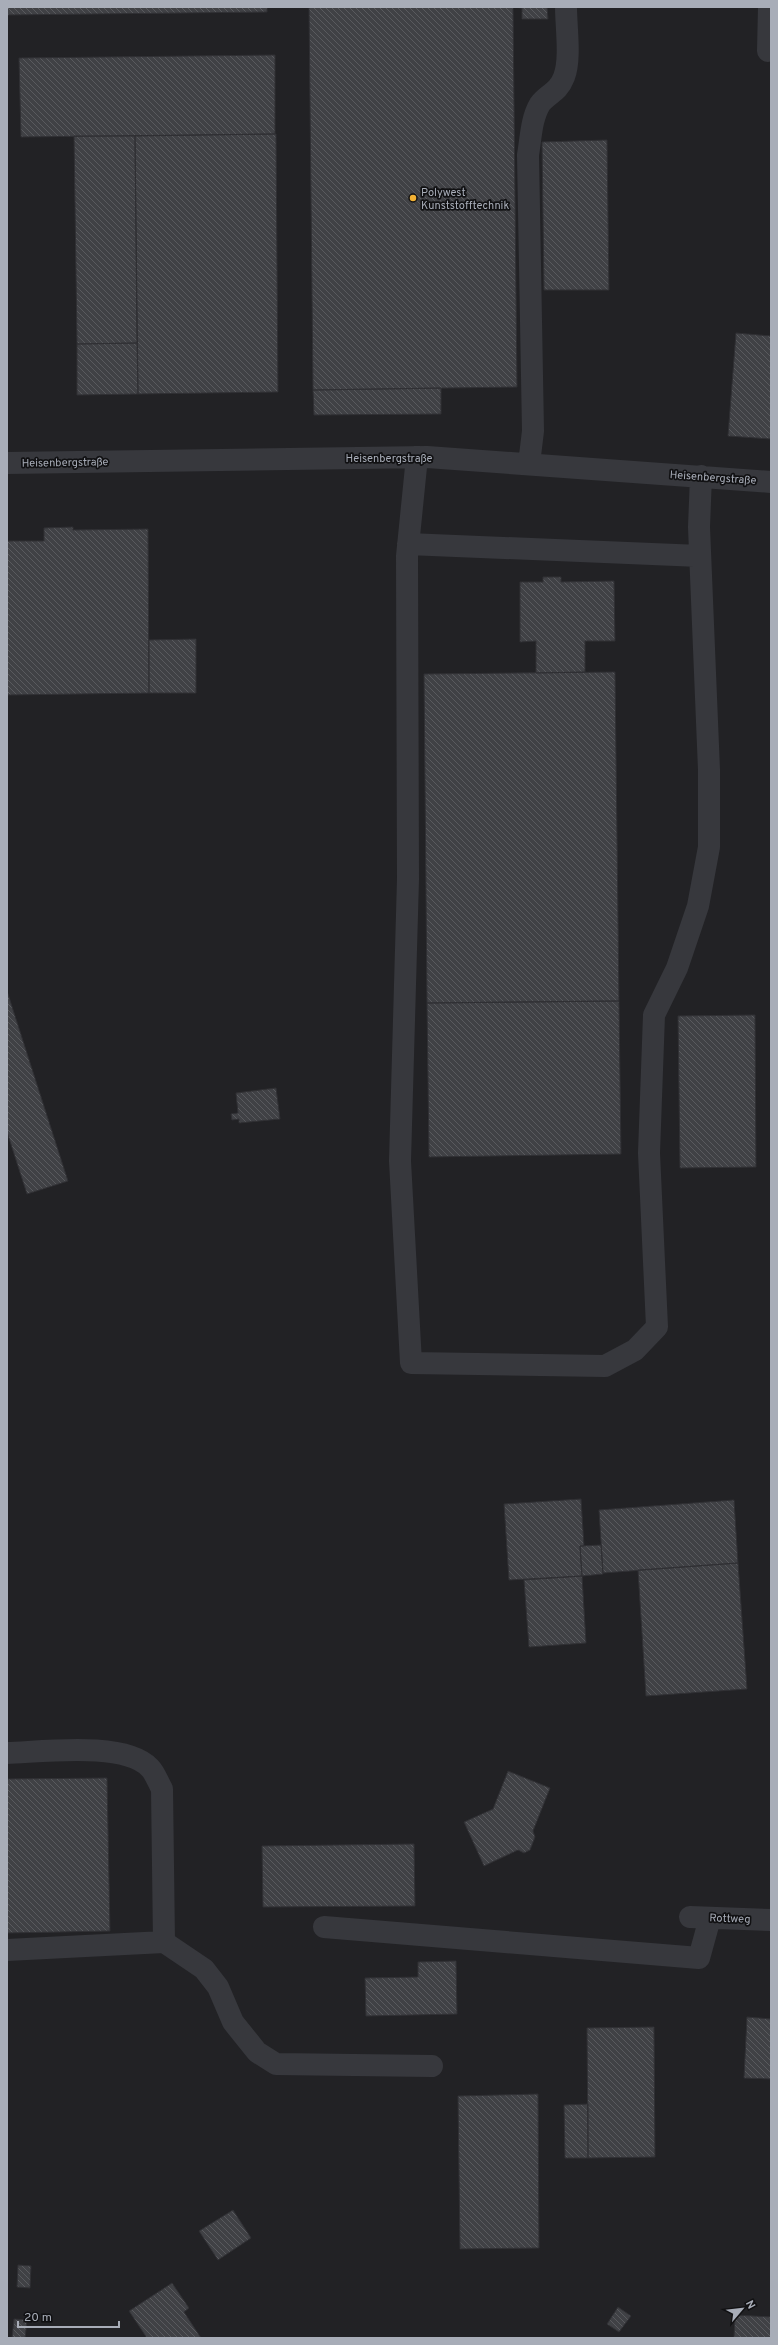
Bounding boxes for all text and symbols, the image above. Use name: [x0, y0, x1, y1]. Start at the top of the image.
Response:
place label: Polywest Kunststofftechnik: [421, 186, 509, 213]
marker: Polywest Kunststofftechnik: [408, 193, 418, 203]
street label: Heisenbergstraße: [346, 452, 433, 466]
street label: Heisenbergstraße: [21, 455, 109, 471]
street label: Heisenbergstraße: [669, 468, 757, 488]
street label: Rottweg: [709, 1911, 751, 1927]
north arrow: [722, 2289, 762, 2329]
text: N: [742, 2298, 758, 2312]
scale bar: [18, 2303, 119, 2329]
text: 20 m: [24, 2310, 52, 2326]

